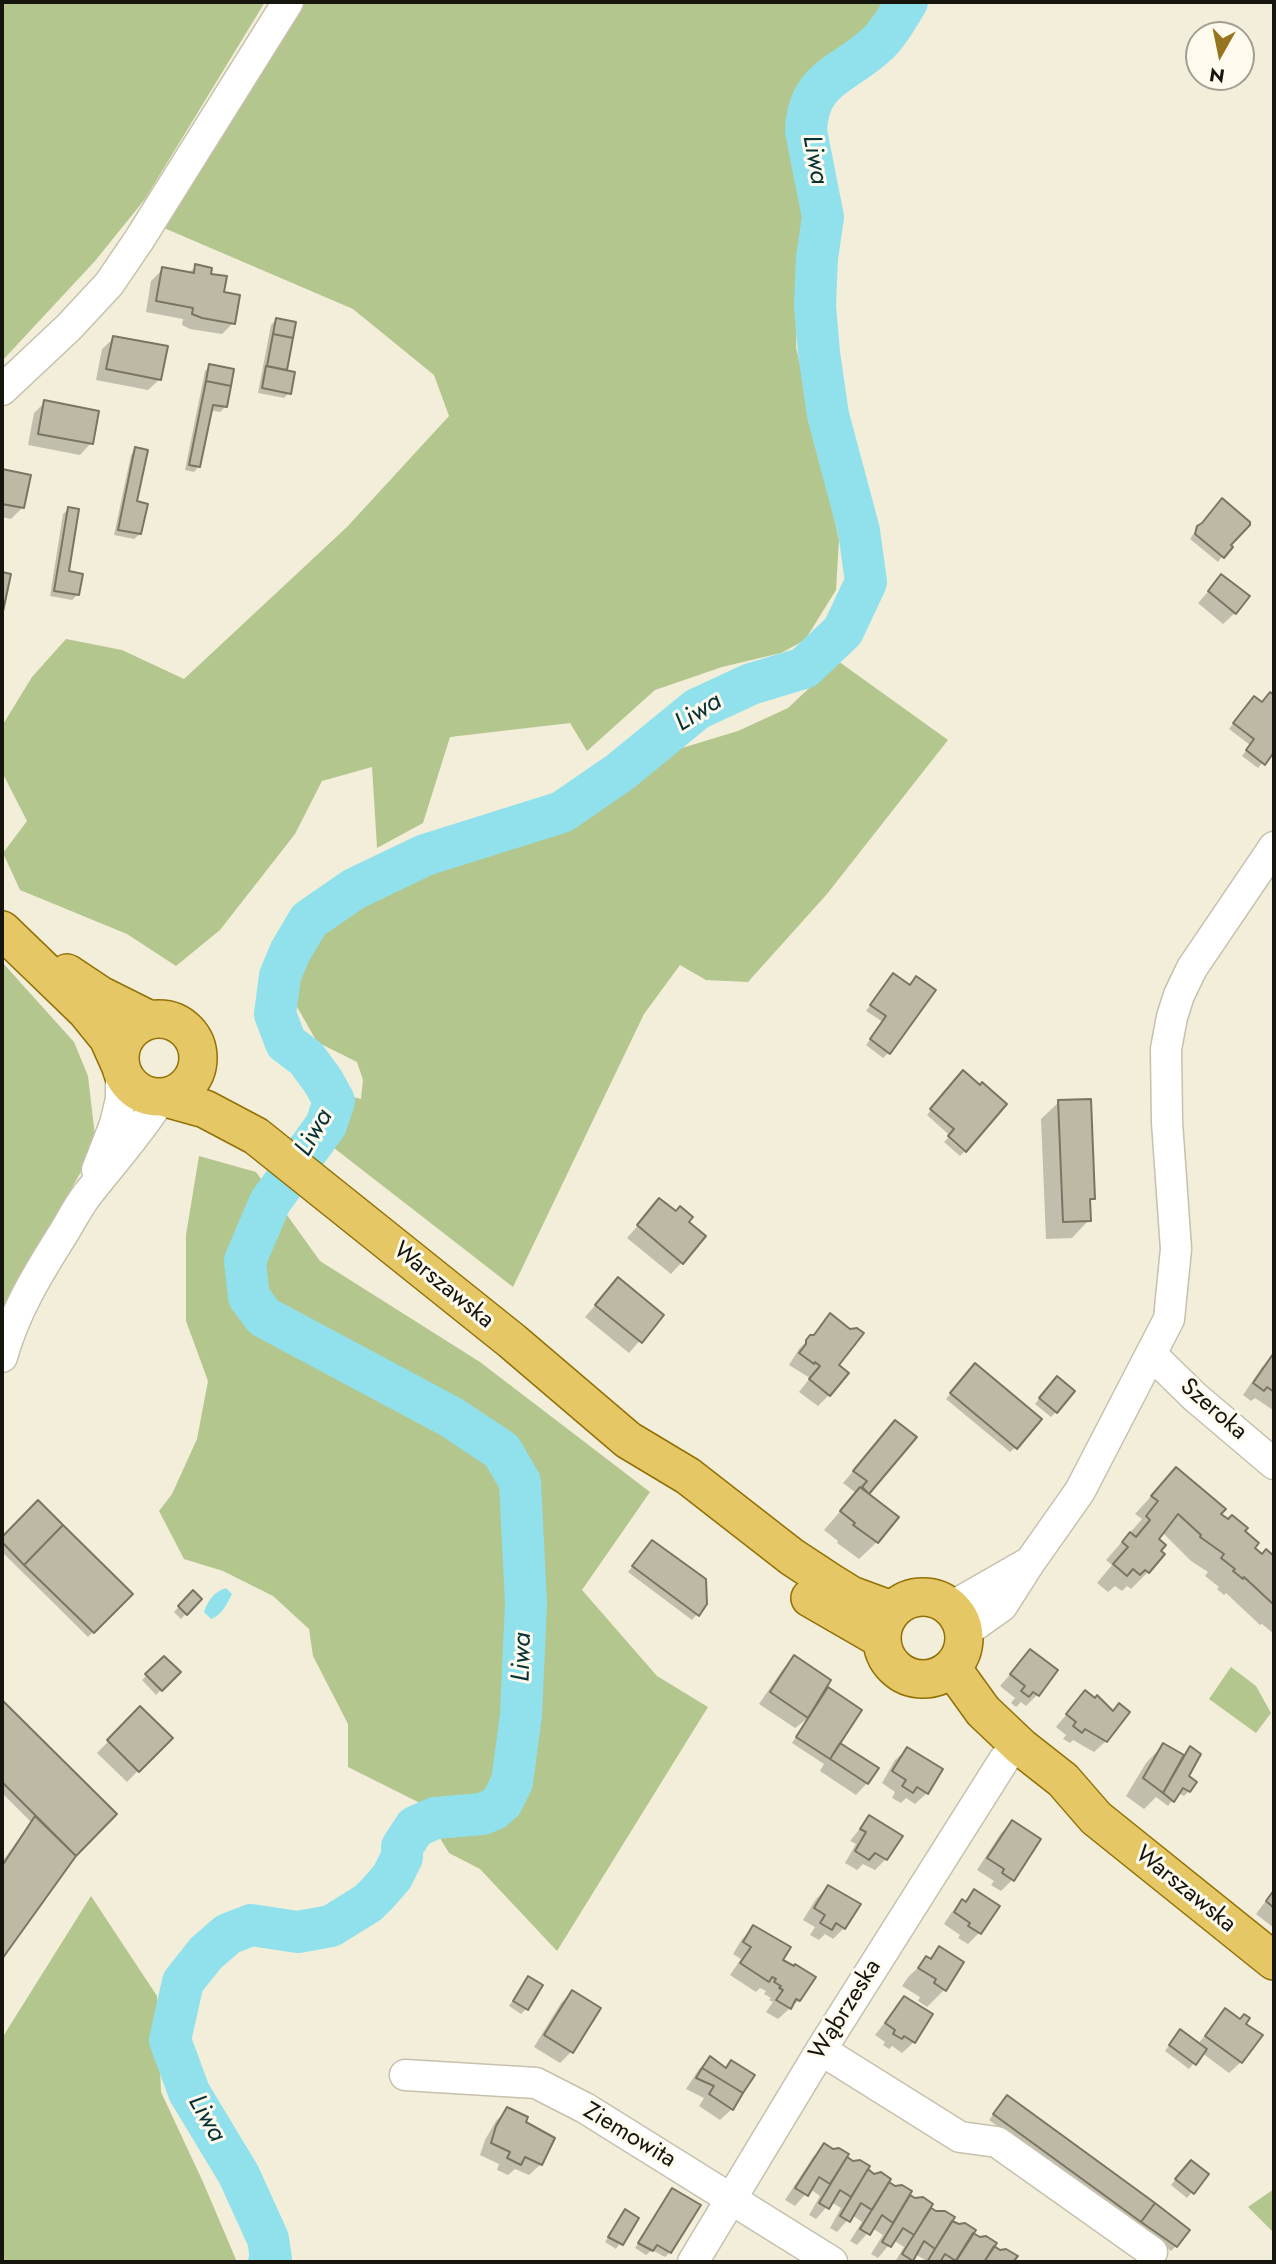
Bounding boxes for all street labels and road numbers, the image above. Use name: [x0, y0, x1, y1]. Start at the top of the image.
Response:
street label: Warszawska: [387, 1237, 499, 1335]
street label: Szeroka: [1174, 1373, 1252, 1447]
street label: Warszawska: [1129, 1841, 1241, 1939]
street label: Wąbrzeska: [804, 1955, 888, 2065]
street label: Ziemowita: [577, 2097, 681, 2175]

